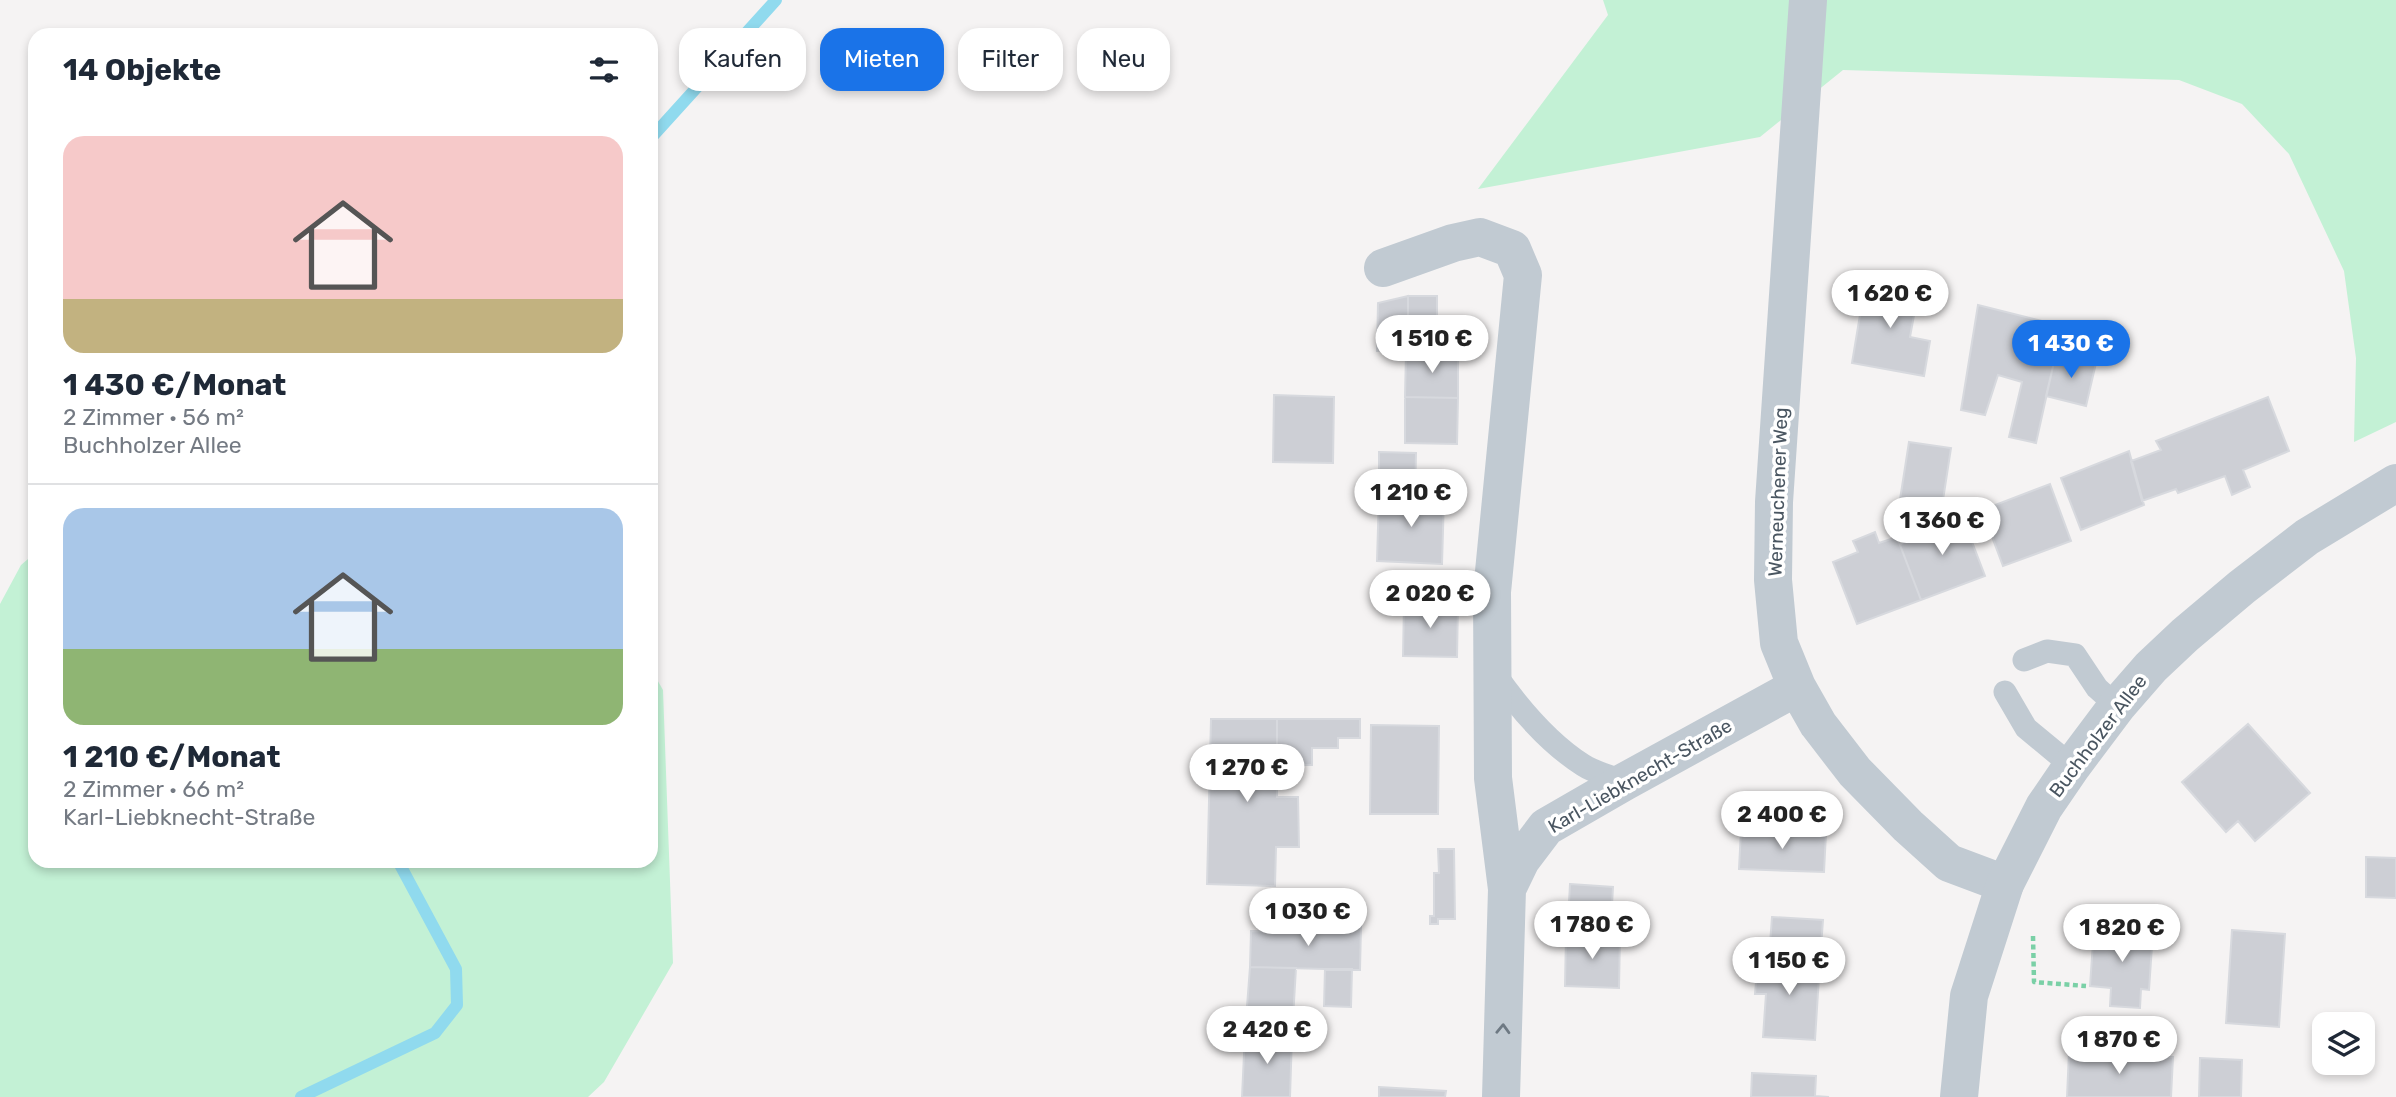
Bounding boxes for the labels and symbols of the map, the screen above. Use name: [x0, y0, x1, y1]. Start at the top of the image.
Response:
pin: 1 620 €: [1825, 270, 1955, 330]
pin: 1 510 €: [1367, 316, 1497, 375]
pin: 1 430 €: [2006, 320, 2136, 380]
street label: Werneuchener Weg: [1764, 407, 1792, 577]
pin: 1 210 €: [1346, 470, 1476, 529]
pin: 1 360 €: [1877, 498, 2007, 557]
pin: 2 020 €: [1365, 570, 1495, 630]
street label: Buchholzer Allee: [2044, 670, 2152, 802]
street label: Karl-Liebknecht-Straße: [1544, 714, 1736, 838]
pin: 1 270 €: [1182, 744, 1312, 804]
pin: 2 400 €: [1717, 792, 1847, 851]
pin: 1 030 €: [1243, 888, 1373, 948]
pin: 1 780 €: [1527, 902, 1657, 961]
pin: 1 820 €: [2057, 904, 2187, 964]
pin: 1 150 €: [1724, 937, 1854, 997]
pin: 2 420 €: [1202, 1006, 1332, 1066]
pin: 1 870 €: [2054, 1016, 2184, 1076]
one-way arrow: [1495, 1023, 1510, 1034]

